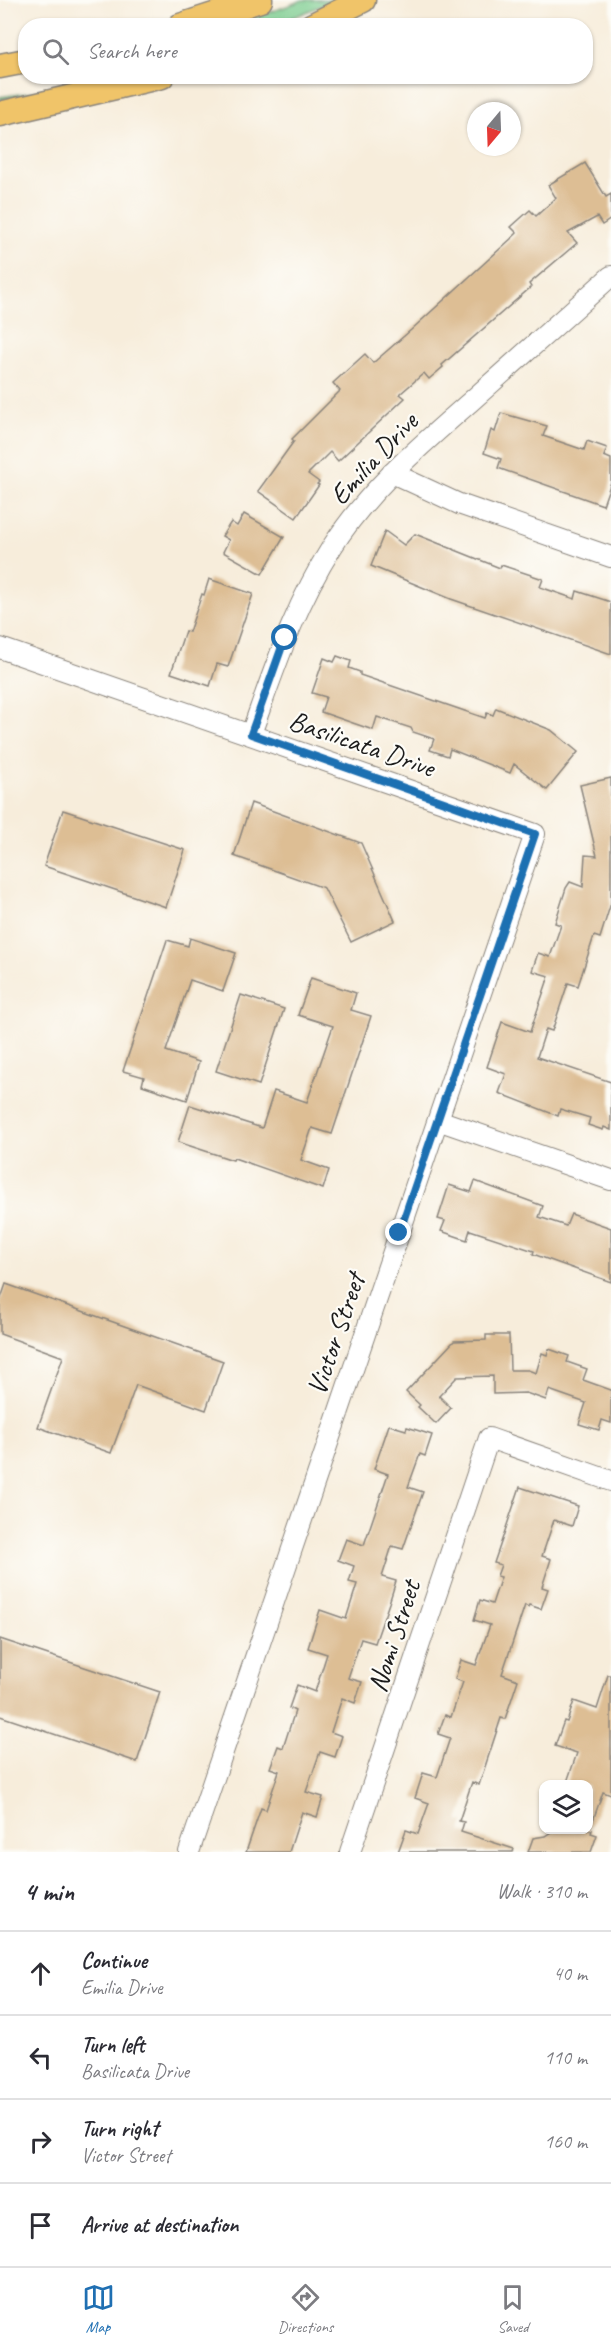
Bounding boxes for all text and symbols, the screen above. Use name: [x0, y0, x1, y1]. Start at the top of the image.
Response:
search box: [18, 18, 593, 84]
icon: search: [39, 35, 72, 68]
text: Search here: [87, 37, 177, 65]
north arrow: [467, 102, 521, 156]
street label: Emilia Drive: [322, 403, 426, 512]
route start: [271, 624, 297, 650]
street label: Basilicata Drive: [285, 702, 441, 785]
route end: [385, 1219, 411, 1245]
street label: Victor Street: [298, 1265, 374, 1399]
street label: Nomi Street: [359, 1574, 429, 1696]
map controls: [539, 1780, 593, 1834]
button: layers: [539, 1780, 593, 1834]
text: 4 min: [24, 1875, 74, 1908]
text: Walk · 310 m: [497, 1879, 587, 1904]
text: Continue: [81, 1947, 147, 1975]
icon: ahead: [24, 1957, 57, 1990]
text: 40 m: [553, 1961, 587, 1986]
text: Emilia Drive: [81, 1975, 163, 2000]
text: Turn left: [81, 2031, 145, 2059]
icon: left: [24, 2041, 57, 2074]
text: 110 m: [544, 2045, 587, 2070]
text: Basilicata Drive: [81, 2059, 189, 2084]
text: Turn right: [81, 2115, 158, 2143]
icon: right: [24, 2125, 57, 2158]
text: 160 m: [544, 2129, 587, 2154]
text: Victor Street: [81, 2143, 171, 2168]
icon: arrive: [24, 2209, 57, 2242]
text: Arrive at destination: [81, 2211, 238, 2239]
tab: Map: [82, 2281, 115, 2337]
tab: Directions: [278, 2281, 333, 2337]
tab: Saved: [496, 2281, 529, 2337]

